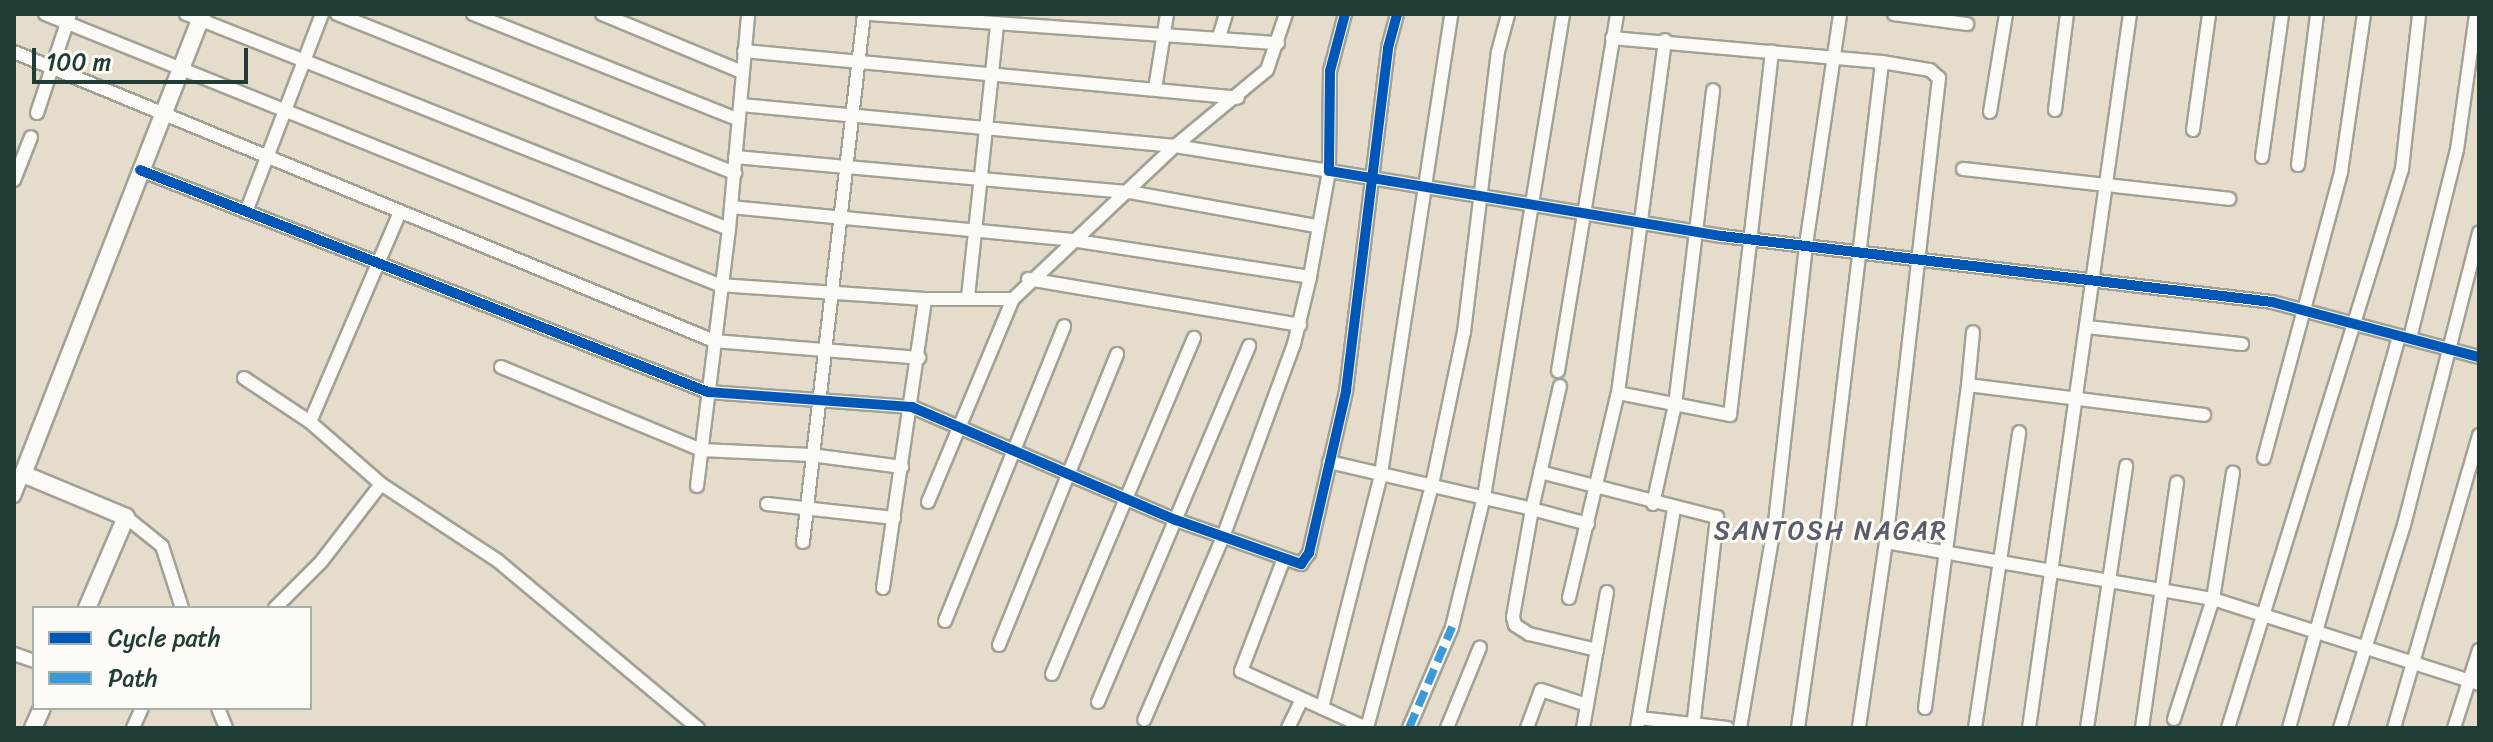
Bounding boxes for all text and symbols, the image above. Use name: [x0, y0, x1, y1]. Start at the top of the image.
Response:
scale bar: [36, 32, 252, 82]
text: 100 m: [46, 41, 111, 83]
district label: SANTOSH NAGAR: [1715, 515, 1947, 547]
legend: [32, 606, 312, 710]
text: Cycle path: [108, 617, 221, 659]
text: Path: [108, 657, 158, 699]

